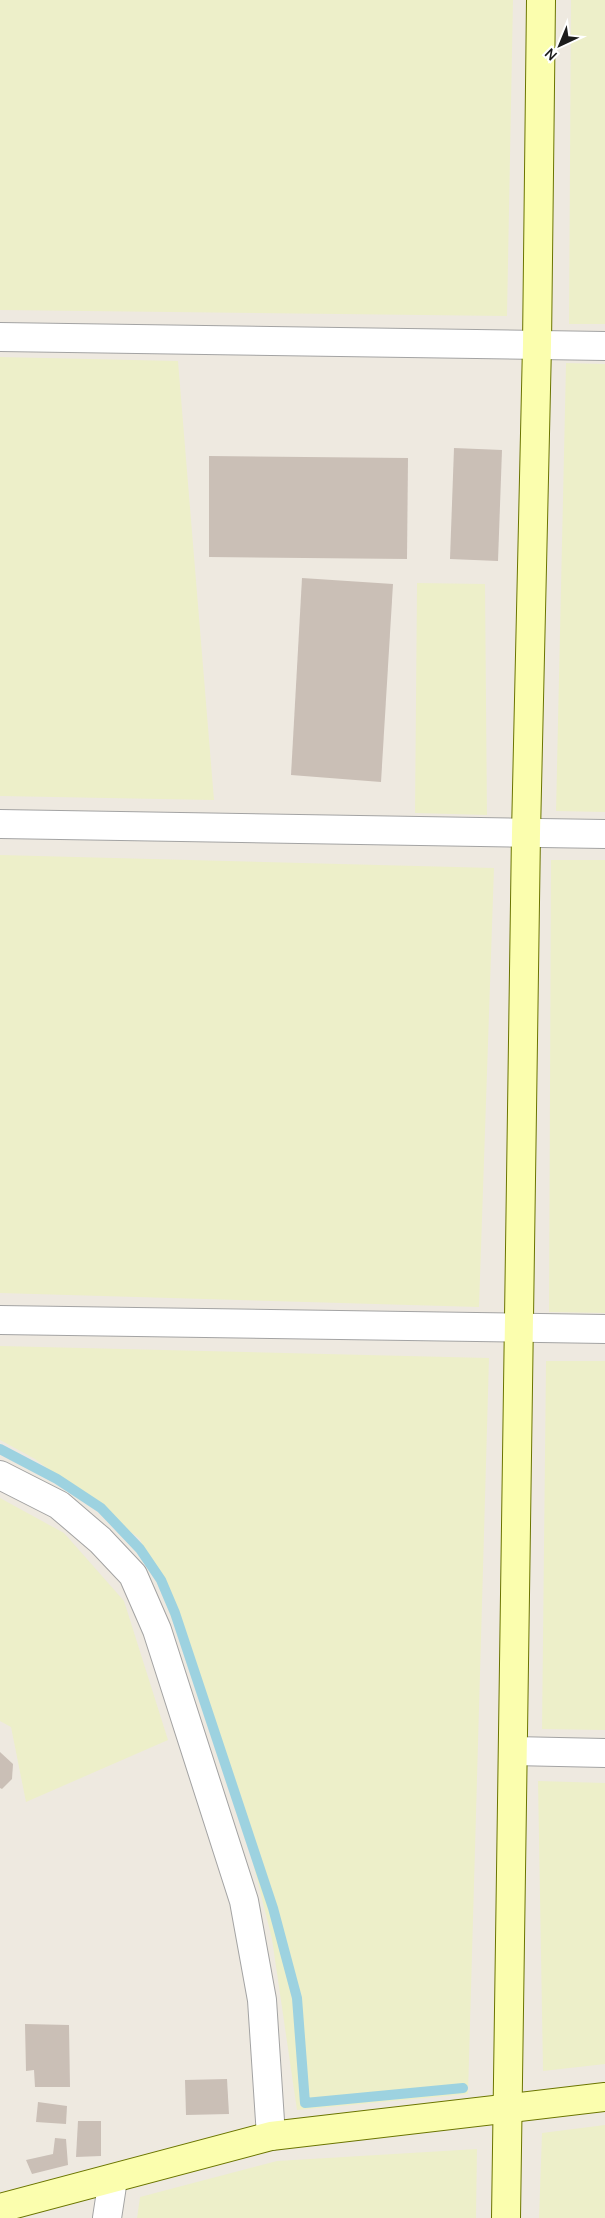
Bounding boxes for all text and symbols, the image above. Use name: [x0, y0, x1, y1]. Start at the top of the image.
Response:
north arrow: [535, 20, 585, 70]
text: N: [540, 44, 561, 65]

